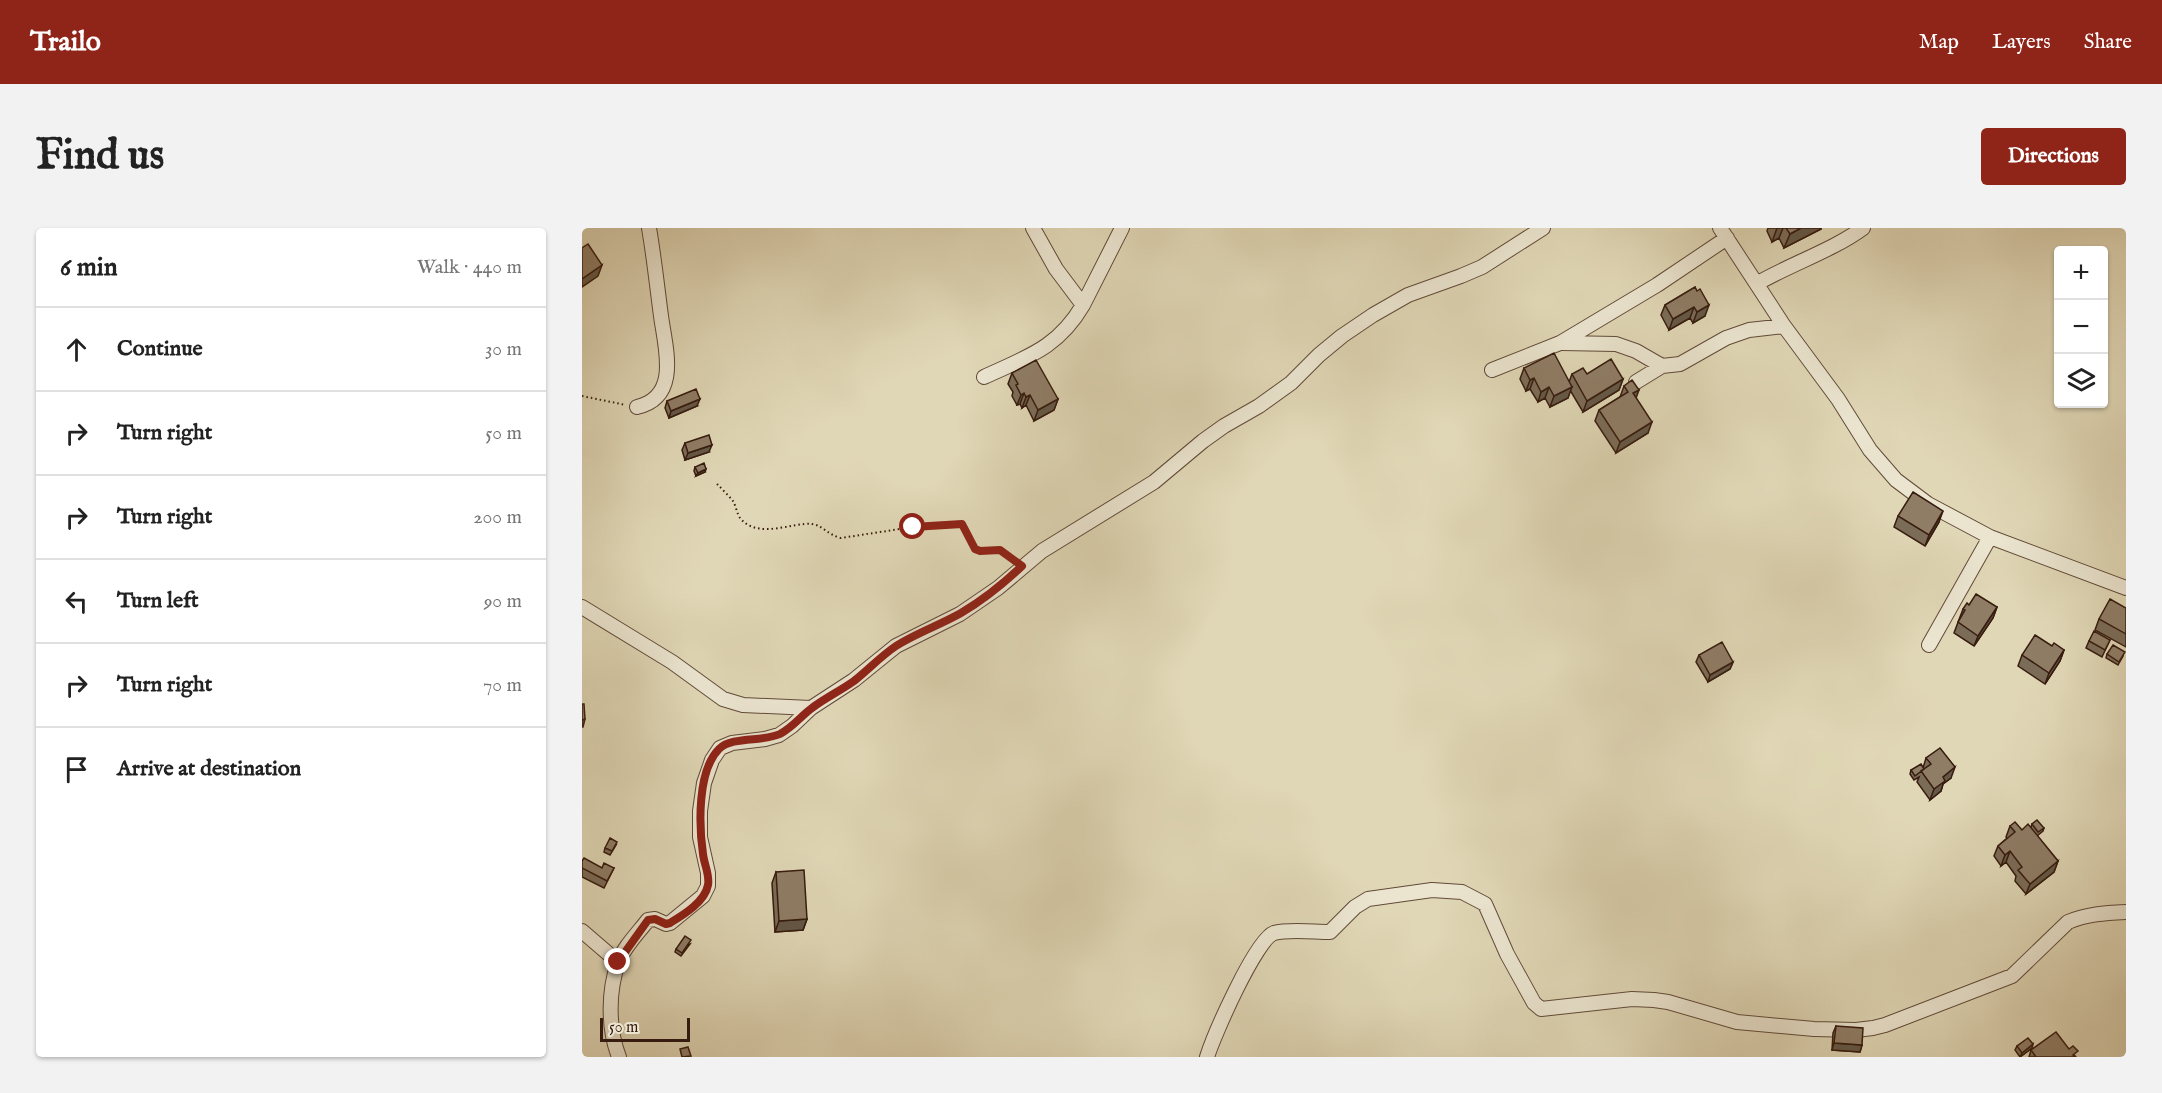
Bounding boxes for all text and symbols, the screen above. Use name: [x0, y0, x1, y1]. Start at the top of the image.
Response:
text: Trailo: [30, 25, 101, 60]
text: Map: [1919, 29, 1959, 56]
text: Layers: [1992, 29, 2051, 56]
text: Share: [2084, 29, 2132, 56]
button: Directions: [1981, 128, 2126, 185]
text: Find us: [36, 130, 164, 183]
map controls: [2054, 246, 2108, 408]
button: +: [2054, 246, 2108, 300]
text: 6 min: [60, 251, 118, 284]
text: Walk · 440 m: [417, 255, 522, 280]
button: −: [2054, 300, 2108, 354]
icon: ahead: [60, 333, 93, 366]
text: Continue: [117, 335, 203, 363]
text: 30 m: [485, 337, 522, 362]
button: layers: [2054, 354, 2108, 408]
icon: right: [60, 417, 93, 450]
text: Turn right: [117, 419, 212, 447]
text: 50 m: [485, 421, 522, 446]
icon: right: [60, 501, 93, 534]
text: Turn right: [117, 503, 212, 531]
text: 200 m: [473, 505, 522, 530]
route start: [899, 513, 925, 539]
icon: left: [60, 585, 93, 618]
text: Turn left: [117, 587, 199, 615]
text: 90 m: [484, 589, 522, 614]
icon: right: [60, 669, 93, 702]
text: Turn right: [117, 671, 212, 699]
text: 70 m: [483, 673, 522, 698]
icon: arrive: [60, 753, 93, 786]
text: Arrive at destination: [117, 755, 301, 783]
route end: [604, 948, 630, 974]
scale bar: [600, 1015, 690, 1042]
text: 50 m: [609, 1018, 638, 1038]

